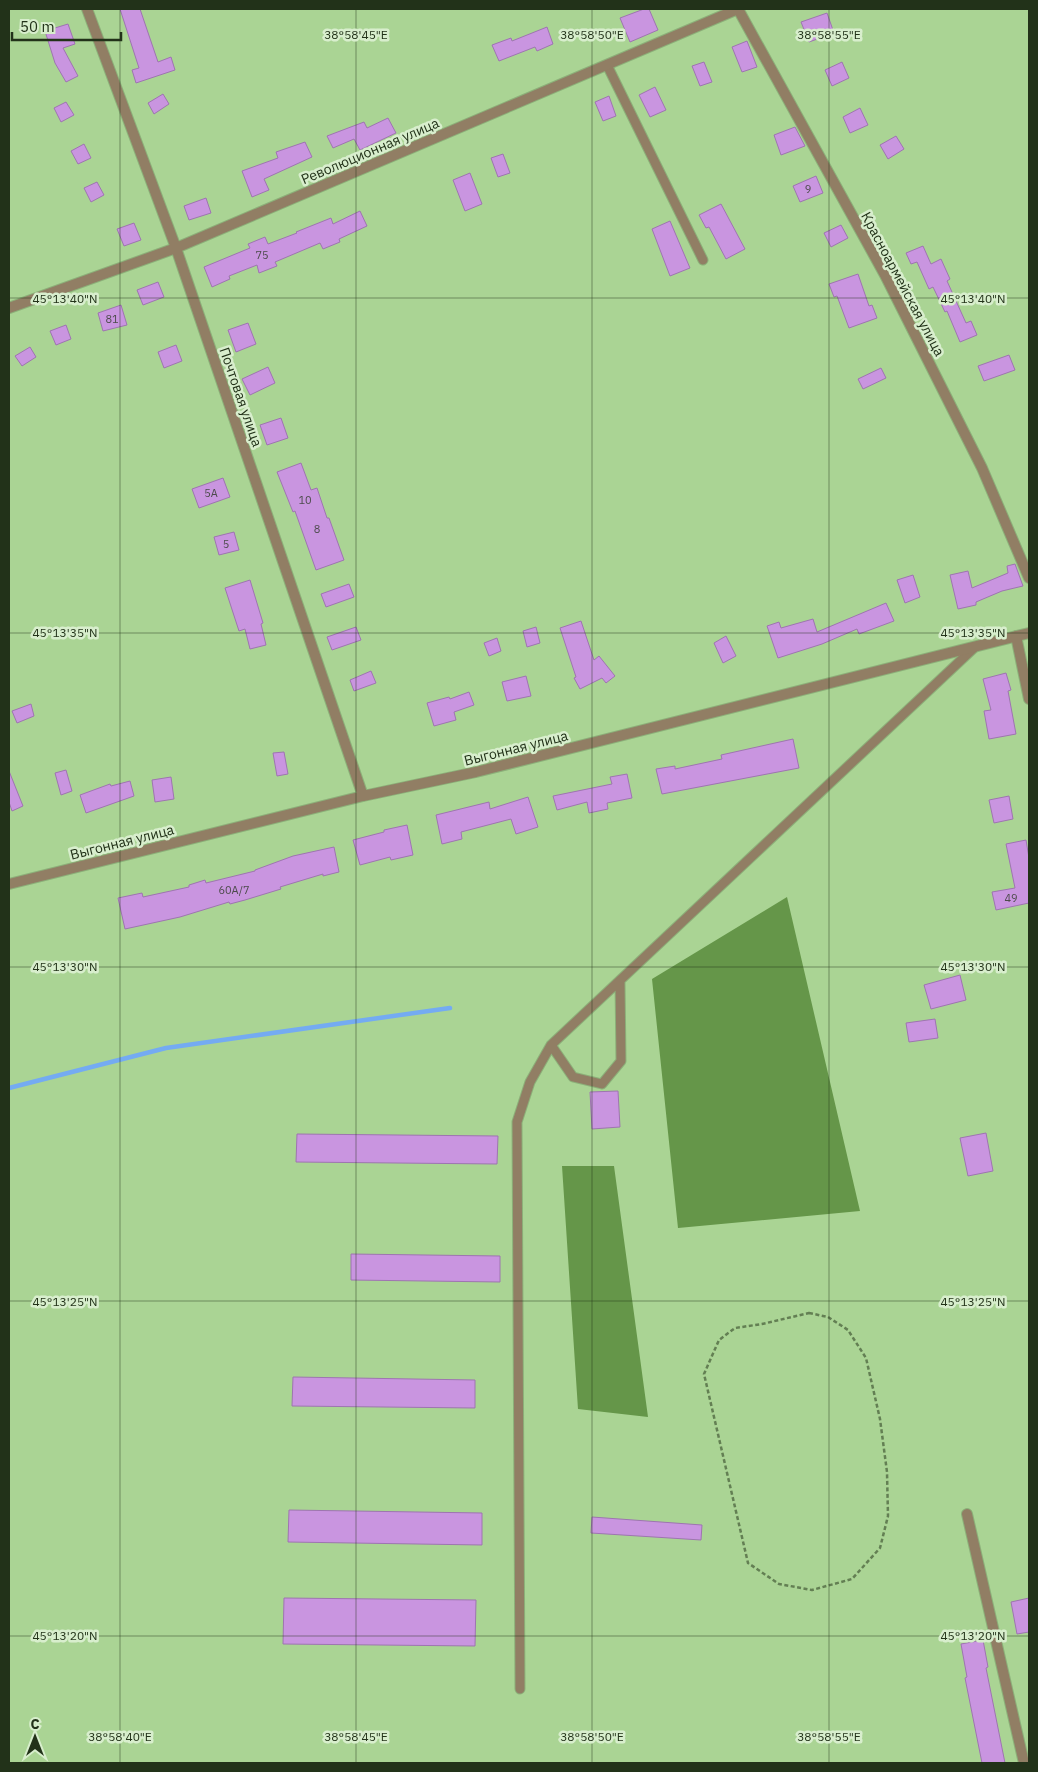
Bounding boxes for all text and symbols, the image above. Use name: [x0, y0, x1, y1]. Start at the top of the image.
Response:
scale bar: [12, 10, 121, 42]
text: 50 m: [20, 17, 55, 36]
text: 38°58'45"E: [324, 27, 388, 42]
text: 38°58'50"E: [560, 27, 624, 42]
text: 38°58'55"E: [797, 27, 861, 42]
street label: Революционная улица: [298, 114, 442, 188]
house number: 9: [805, 182, 811, 196]
street label: Красноармейская улица: [857, 209, 949, 360]
house number: 75: [255, 248, 269, 262]
text: 45°13'40"N: [32, 291, 98, 306]
text: 45°13'40"N: [940, 291, 1006, 306]
house number: 81: [105, 312, 119, 326]
street label: Почтовая улица: [216, 345, 267, 450]
house number: 5А: [204, 486, 218, 500]
house number: 10: [298, 493, 312, 507]
house number: 8: [314, 522, 320, 536]
house number: 5: [223, 537, 229, 551]
text: 45°13'35"N: [32, 625, 98, 640]
text: 45°13'35"N: [940, 625, 1006, 640]
street label: Выгонная улица: [462, 726, 570, 770]
street label: Выгонная улица: [68, 820, 176, 864]
house number: 60А/7: [218, 883, 250, 897]
house number: 49: [1004, 891, 1018, 905]
text: 45°13'30"N: [32, 959, 98, 974]
text: 45°13'30"N: [940, 959, 1006, 974]
text: 45°13'25"N: [32, 1294, 98, 1309]
text: 45°13'25"N: [940, 1294, 1006, 1309]
text: 45°13'20"N: [32, 1628, 98, 1643]
text: 45°13'20"N: [940, 1628, 1006, 1643]
north arrow: [10, 1712, 60, 1762]
text: С: [30, 1715, 40, 1733]
text: 38°58'40"E: [88, 1729, 152, 1744]
text: 38°58'45"E: [324, 1729, 388, 1744]
text: 38°58'50"E: [560, 1729, 624, 1744]
text: 38°58'55"E: [797, 1729, 861, 1744]

